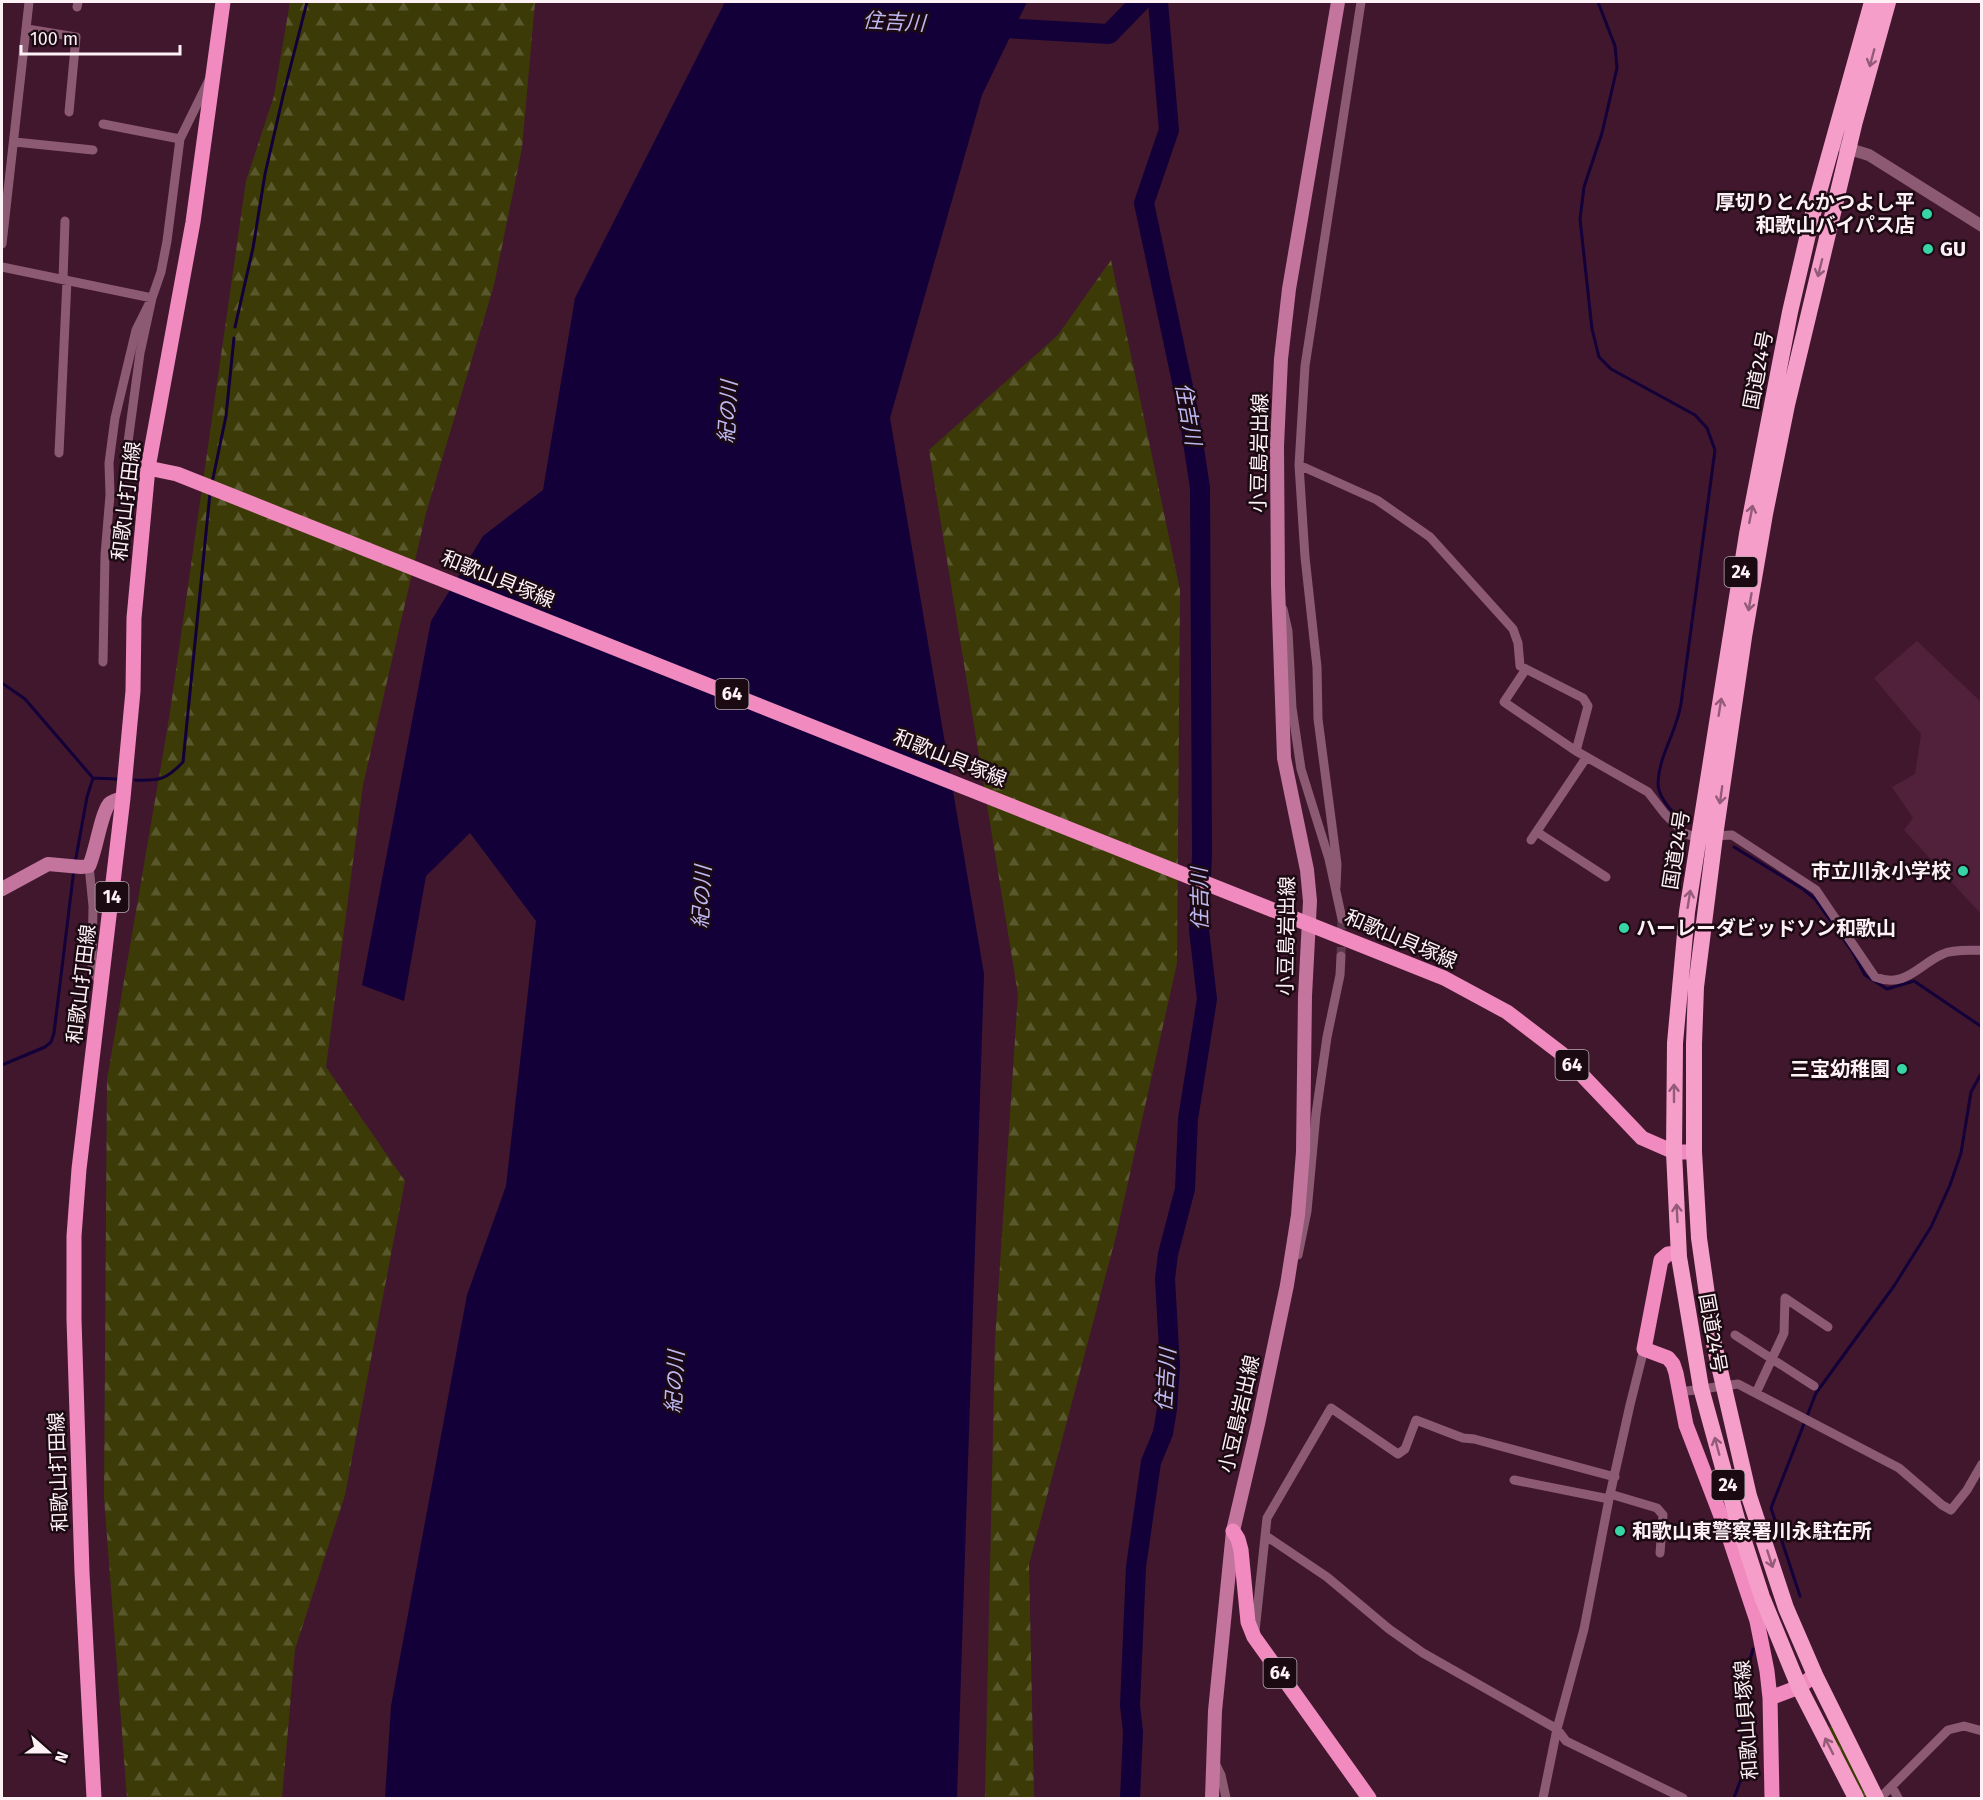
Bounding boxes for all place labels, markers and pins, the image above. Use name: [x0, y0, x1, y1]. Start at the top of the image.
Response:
place label: 厚切りとんかつよし平 和歌山バイパス店: [1715, 190, 1915, 237]
marker: 厚切りとんかつよし平 和歌山バイパス店: [1920, 207, 1934, 221]
place label: GU: [1940, 237, 1966, 261]
marker: GU: [1921, 242, 1935, 256]
place label: 市立川永小学校: [1811, 859, 1951, 883]
marker: 市立川永小学校: [1956, 864, 1970, 878]
place label: ハーレーダビッドソン和歌山: [1636, 916, 1896, 940]
marker: ハーレーダビッドソン和歌山: [1617, 921, 1631, 935]
place label: 三宝幼稚園: [1790, 1057, 1890, 1081]
marker: 三宝幼稚園: [1895, 1062, 1909, 1076]
place label: 和歌山東警察署川永駐在所: [1632, 1519, 1872, 1543]
marker: 和歌山東警察署川永駐在所: [1613, 1524, 1627, 1538]

